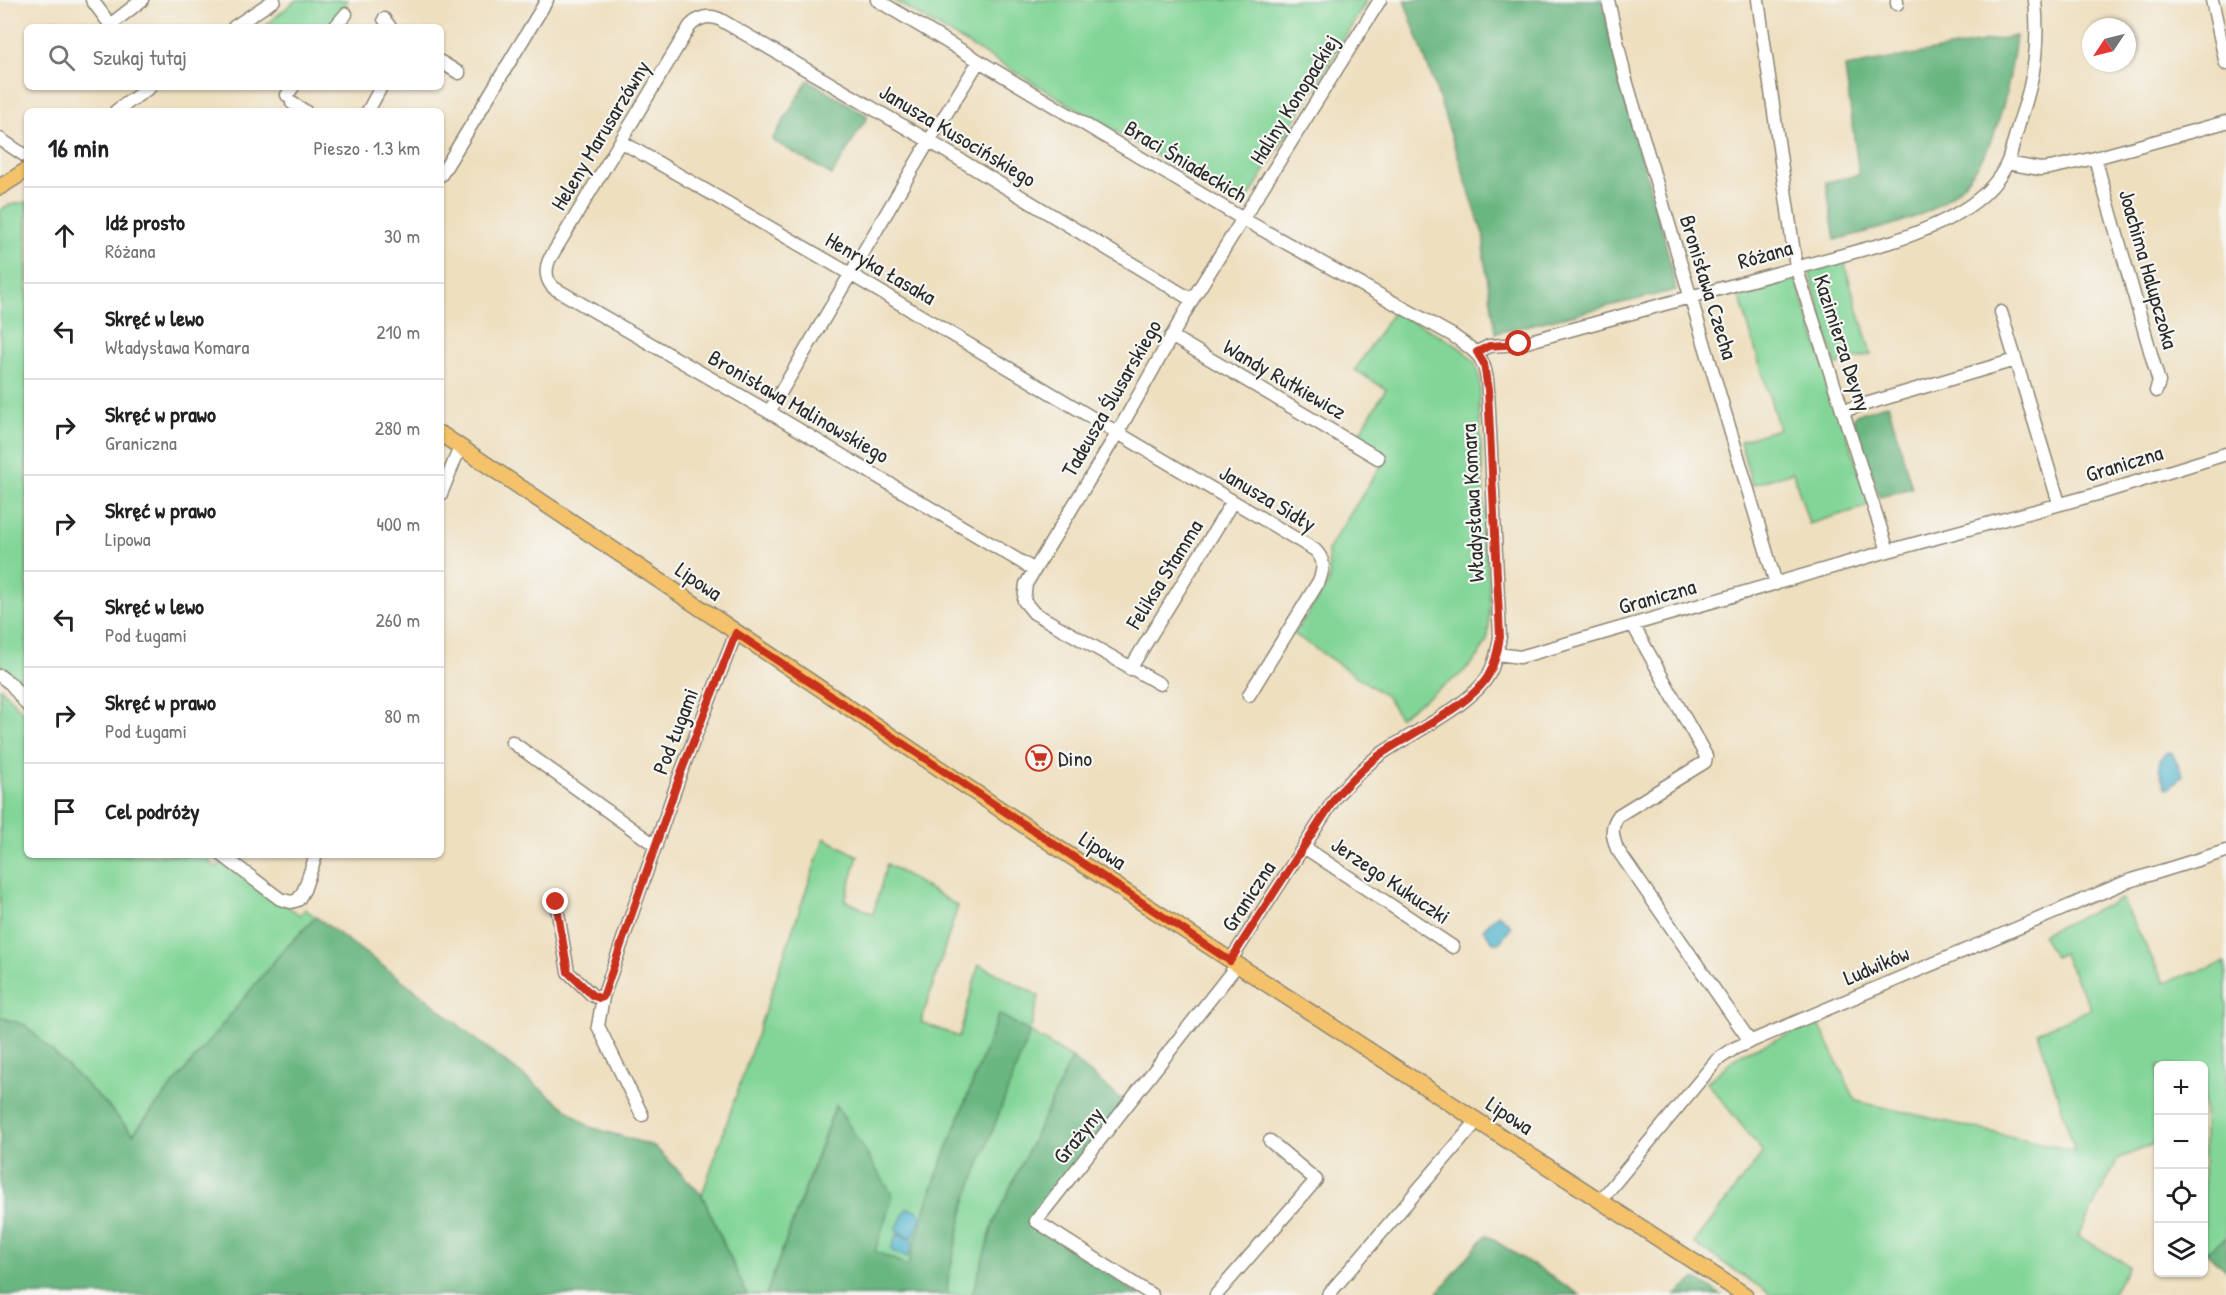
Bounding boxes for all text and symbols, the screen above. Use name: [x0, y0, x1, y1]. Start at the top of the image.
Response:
north arrow: [2082, 18, 2136, 72]
search box: [24, 24, 444, 90]
street label: Haliny Konopackiej: [1242, 28, 1346, 170]
icon: search: [45, 41, 78, 74]
text: Szukaj tutaj: [93, 42, 187, 72]
street label: Heleny Marusarzówny: [543, 54, 657, 216]
street label: Janusza Kusocińskiego: [874, 76, 1042, 194]
street label: Braci Śniadeckich: [1119, 113, 1253, 209]
text: 16 min: [48, 130, 109, 165]
text: Pieszo · 1.3 km: [313, 134, 420, 161]
street label: Joachima Halupczoka: [2112, 186, 2186, 353]
text: Idź prosto: [105, 207, 185, 237]
street label: Bronisława Czecha: [1673, 211, 1745, 363]
icon: ahead: [48, 219, 81, 252]
text: 30 m: [384, 222, 420, 249]
street label: Henryka Łasaka: [820, 224, 942, 312]
street label: Różana: [1734, 232, 1796, 276]
text: Różana: [105, 237, 155, 264]
street label: Kazimierza Deyny: [1807, 271, 1879, 415]
text: Skręć w lewo: [105, 303, 204, 333]
street label: Tadeusza Ślusarskiego: [1054, 314, 1168, 482]
icon: left: [48, 315, 81, 348]
text: 210 m: [376, 318, 420, 345]
route start: [1505, 330, 1531, 356]
street label: Wandy Rutkiewicz: [1218, 332, 1352, 426]
text: Władysława Komara: [105, 333, 249, 360]
street label: Bronisława Malinowskiego: [703, 342, 895, 470]
text: Skręć w prawo: [105, 399, 216, 429]
icon: right: [48, 411, 81, 444]
text: 280 m: [375, 414, 420, 441]
street label: Władysława Komara: [1453, 423, 1491, 583]
text: Graniczna: [105, 429, 177, 456]
street label: Graniczna: [2082, 437, 2167, 489]
street label: Janusza Sidły: [1214, 457, 1322, 539]
text: Skręć w prawo: [105, 495, 216, 525]
icon: right: [48, 507, 81, 540]
text: 400 m: [376, 510, 420, 537]
street label: Feliksa Stamma: [1118, 513, 1210, 635]
text: Lipowa: [105, 525, 151, 552]
street label: Lipowa: [670, 555, 729, 608]
street label: Graniczna: [1615, 571, 1699, 621]
text: Skręć w lewo: [105, 591, 204, 621]
icon: left: [48, 603, 81, 636]
text: 260 m: [376, 606, 420, 633]
text: Pod Ługami: [105, 621, 187, 648]
street label: Pod Ługami: [645, 684, 705, 778]
text: Skręć w prawo: [105, 687, 216, 717]
icon: right: [48, 699, 81, 732]
text: 80 m: [384, 702, 420, 729]
text: Pod Ługami: [105, 717, 187, 744]
supermarket icon: Dino: [1024, 743, 1054, 773]
place label: Dino: [1058, 743, 1092, 773]
icon: arrive: [48, 795, 81, 828]
text: Cel podróży: [105, 796, 200, 826]
street label: Lipowa: [1074, 824, 1133, 876]
street label: Jerzego Kukuczki: [1326, 829, 1456, 931]
street label: Graniczna: [1214, 854, 1282, 937]
route end: [542, 888, 568, 914]
street label: Ludwików: [1838, 938, 1914, 992]
map controls: [2154, 1061, 2208, 1277]
button: +: [2154, 1061, 2208, 1115]
street label: Lipowa: [1481, 1089, 1540, 1141]
street label: Grażyny: [1046, 1100, 1110, 1170]
button: −: [2154, 1115, 2208, 1169]
button: locate: [2154, 1169, 2208, 1223]
button: layers: [2154, 1223, 2208, 1277]

